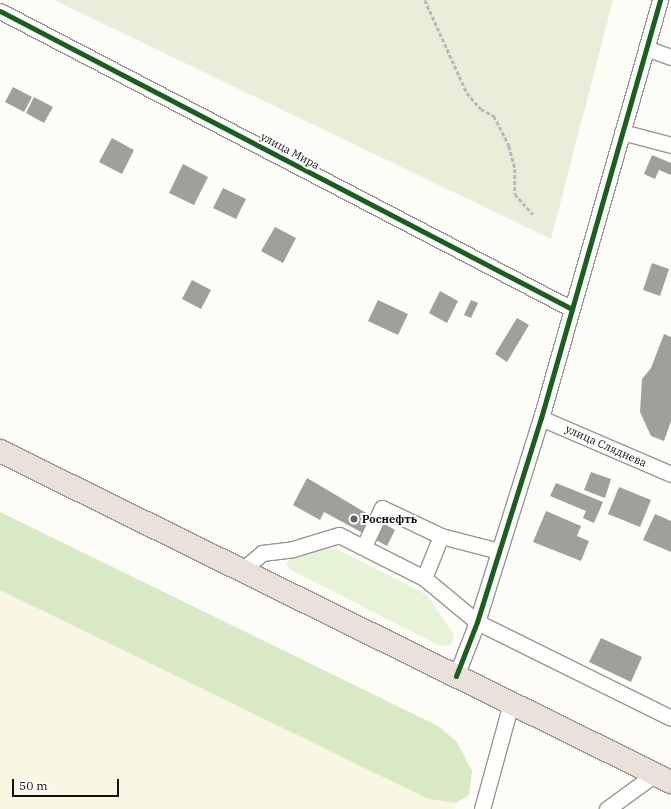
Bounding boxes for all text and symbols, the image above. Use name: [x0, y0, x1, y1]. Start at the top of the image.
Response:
street label: улица Мира: [258, 130, 322, 172]
street label: улица Сляднева: [563, 422, 649, 470]
place label: Роснефть: [362, 512, 417, 526]
marker: Роснефть: [349, 514, 359, 524]
scale bar: [14, 771, 121, 797]
text: 50 m: [19, 778, 48, 793]

